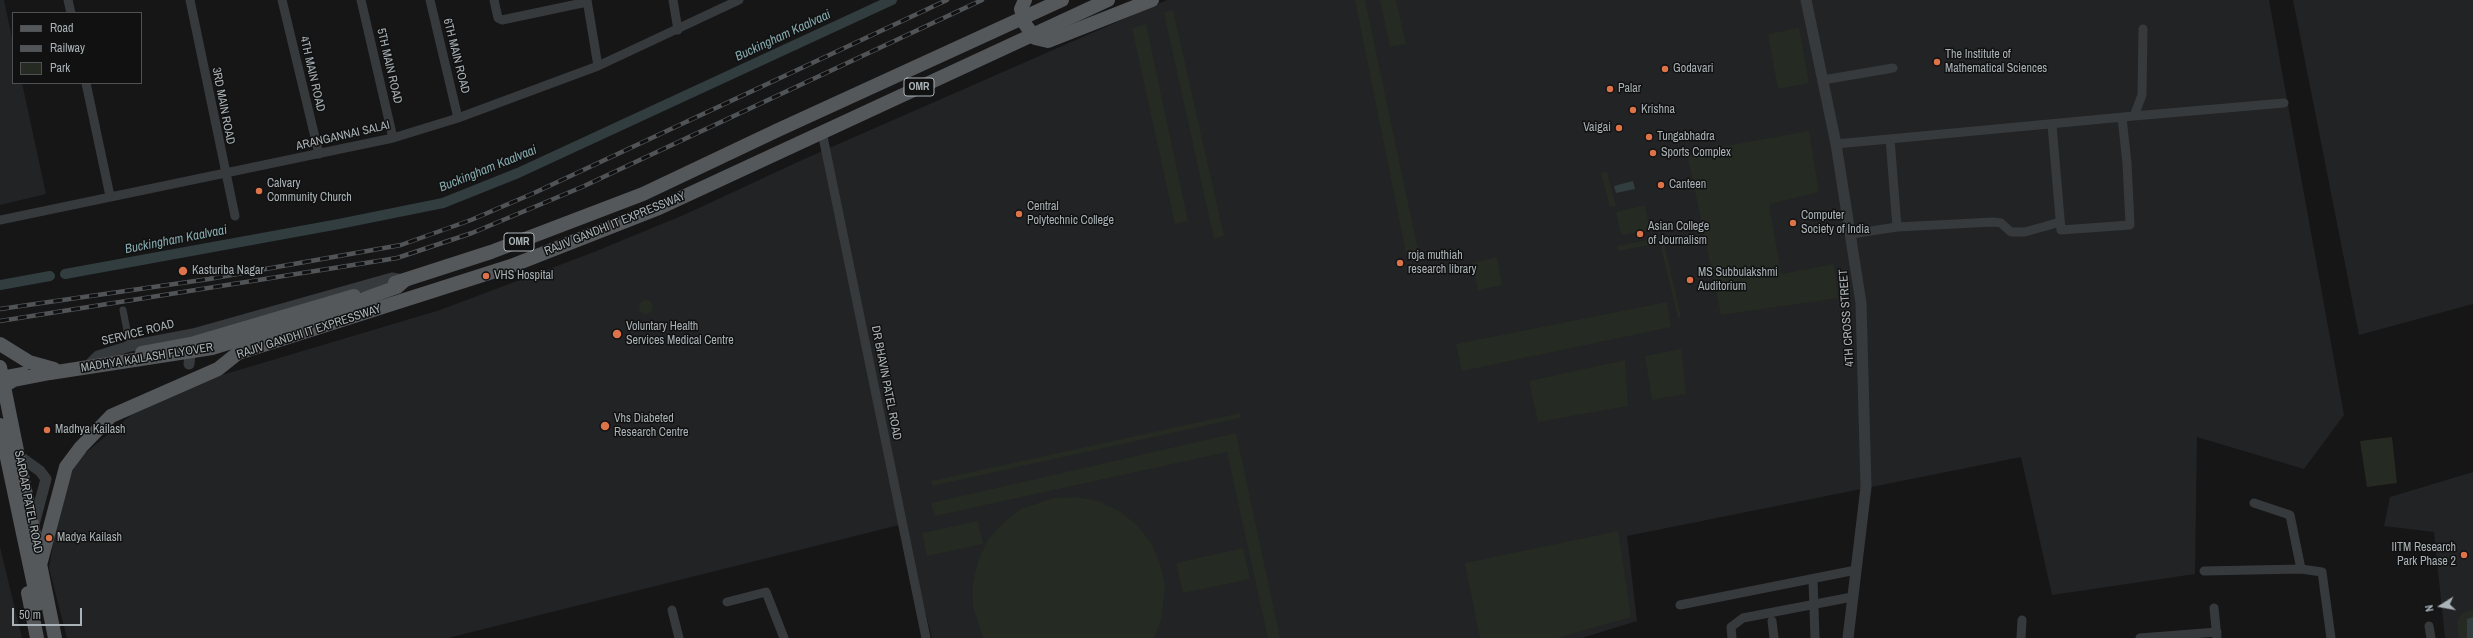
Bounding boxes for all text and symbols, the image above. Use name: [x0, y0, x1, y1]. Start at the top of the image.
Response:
water label: Buckingham Kaalvaai: [733, 7, 833, 65]
legend: [12, 12, 142, 84]
street label: 6TH MAIN ROAD: [440, 17, 472, 95]
text: Road: [50, 20, 74, 36]
street label: 5TH MAIN ROAD: [373, 27, 405, 105]
street label: 4TH MAIN ROAD: [296, 35, 328, 113]
text: Railway: [50, 40, 85, 56]
place label: The Institute of Mathematical Sciences: [1945, 48, 2047, 76]
marker: The Institute of Mathematical Sciences: [1932, 57, 1942, 67]
text: Park: [50, 60, 70, 76]
place label: Godavari: [1673, 62, 1713, 76]
marker: Godavari: [1660, 64, 1670, 74]
street label: 3RD MAIN ROAD: [208, 66, 238, 146]
road number: OMR: [904, 78, 934, 96]
place label: Palar: [1618, 82, 1641, 96]
marker: Palar: [1605, 84, 1615, 94]
place label: Krishna: [1641, 103, 1675, 117]
marker: Krishna: [1628, 105, 1638, 115]
street label: ARANGANNAI SALAI: [295, 118, 391, 154]
place label: Vaigai: [1583, 121, 1611, 135]
marker: Vaigai: [1614, 123, 1624, 133]
place label: Tungabhadra: [1657, 130, 1715, 144]
marker: Tungabhadra: [1644, 132, 1654, 142]
water label: Buckingham Kaalvaai: [437, 142, 539, 196]
place label: Sports Complex: [1661, 146, 1731, 160]
marker: Sports Complex: [1648, 148, 1658, 158]
place label: Calvary Community Church: [267, 177, 352, 205]
place label: Canteen: [1669, 178, 1706, 192]
marker: Canteen: [1656, 180, 1666, 190]
marker: Calvary Community Church: [254, 186, 264, 196]
street label: RAJIV GANDHI IT EXPRESSWAY: [542, 189, 688, 259]
place label: Central Polytechnic College: [1027, 200, 1114, 228]
marker: Central Polytechnic College: [1014, 209, 1024, 219]
place label: Computer Society of India: [1801, 209, 1869, 237]
marker: Computer Society of India: [1788, 218, 1798, 228]
place label: Asian College of Journalism: [1648, 220, 1709, 248]
water label: Buckingham Kaalvaai: [124, 222, 228, 258]
marker: Asian College of Journalism: [1635, 229, 1645, 239]
road number: OMR: [504, 233, 534, 251]
place label: roja muthiah research library: [1408, 249, 1476, 277]
marker: roja muthiah research library: [1395, 258, 1405, 268]
place label: Kasturiba Nagar: [192, 264, 264, 278]
marker: Kasturiba Nagar: [177, 265, 189, 277]
place label: MS Subbulakshmi Auditorium: [1698, 266, 1778, 294]
place label: VHS Hospital: [494, 269, 553, 283]
street label: 4TH CROSS STREET: [1836, 269, 1858, 367]
marker: VHS Hospital: [481, 271, 491, 281]
marker: MS Subbulakshmi Auditorium: [1685, 275, 1695, 285]
street label: RAJIV GANDHI IT EXPRESSWAY: [235, 302, 383, 362]
street label: SERVICE ROAD: [100, 317, 176, 349]
place label: Voluntary Health Services Medical Centre: [626, 320, 734, 348]
street label: DR BHAVIN PATEL ROAD: [868, 324, 904, 442]
marker: Voluntary Health Services Medical Centre: [611, 328, 623, 340]
street label: MADHYA KAILASH FLYOVER: [80, 340, 214, 376]
place label: Vhs Diabeted Research Centre: [614, 412, 688, 440]
marker: Vhs Diabeted Research Centre: [599, 420, 611, 432]
place label: Madhya Kailash: [55, 423, 126, 437]
marker: Madhya Kailash: [42, 425, 52, 435]
street label: SARDAR PATEL ROAD: [11, 449, 45, 555]
place label: Madya Kailash: [57, 531, 122, 545]
marker: Madya Kailash: [44, 533, 54, 543]
place label: IITM Research Park Phase 2: [2391, 541, 2456, 569]
marker: IITM Research Park Phase 2: [2459, 550, 2469, 560]
north arrow: [2421, 586, 2461, 626]
scale bar: [14, 600, 84, 626]
text: N: [2422, 604, 2437, 613]
text: 50 m: [19, 607, 41, 623]

